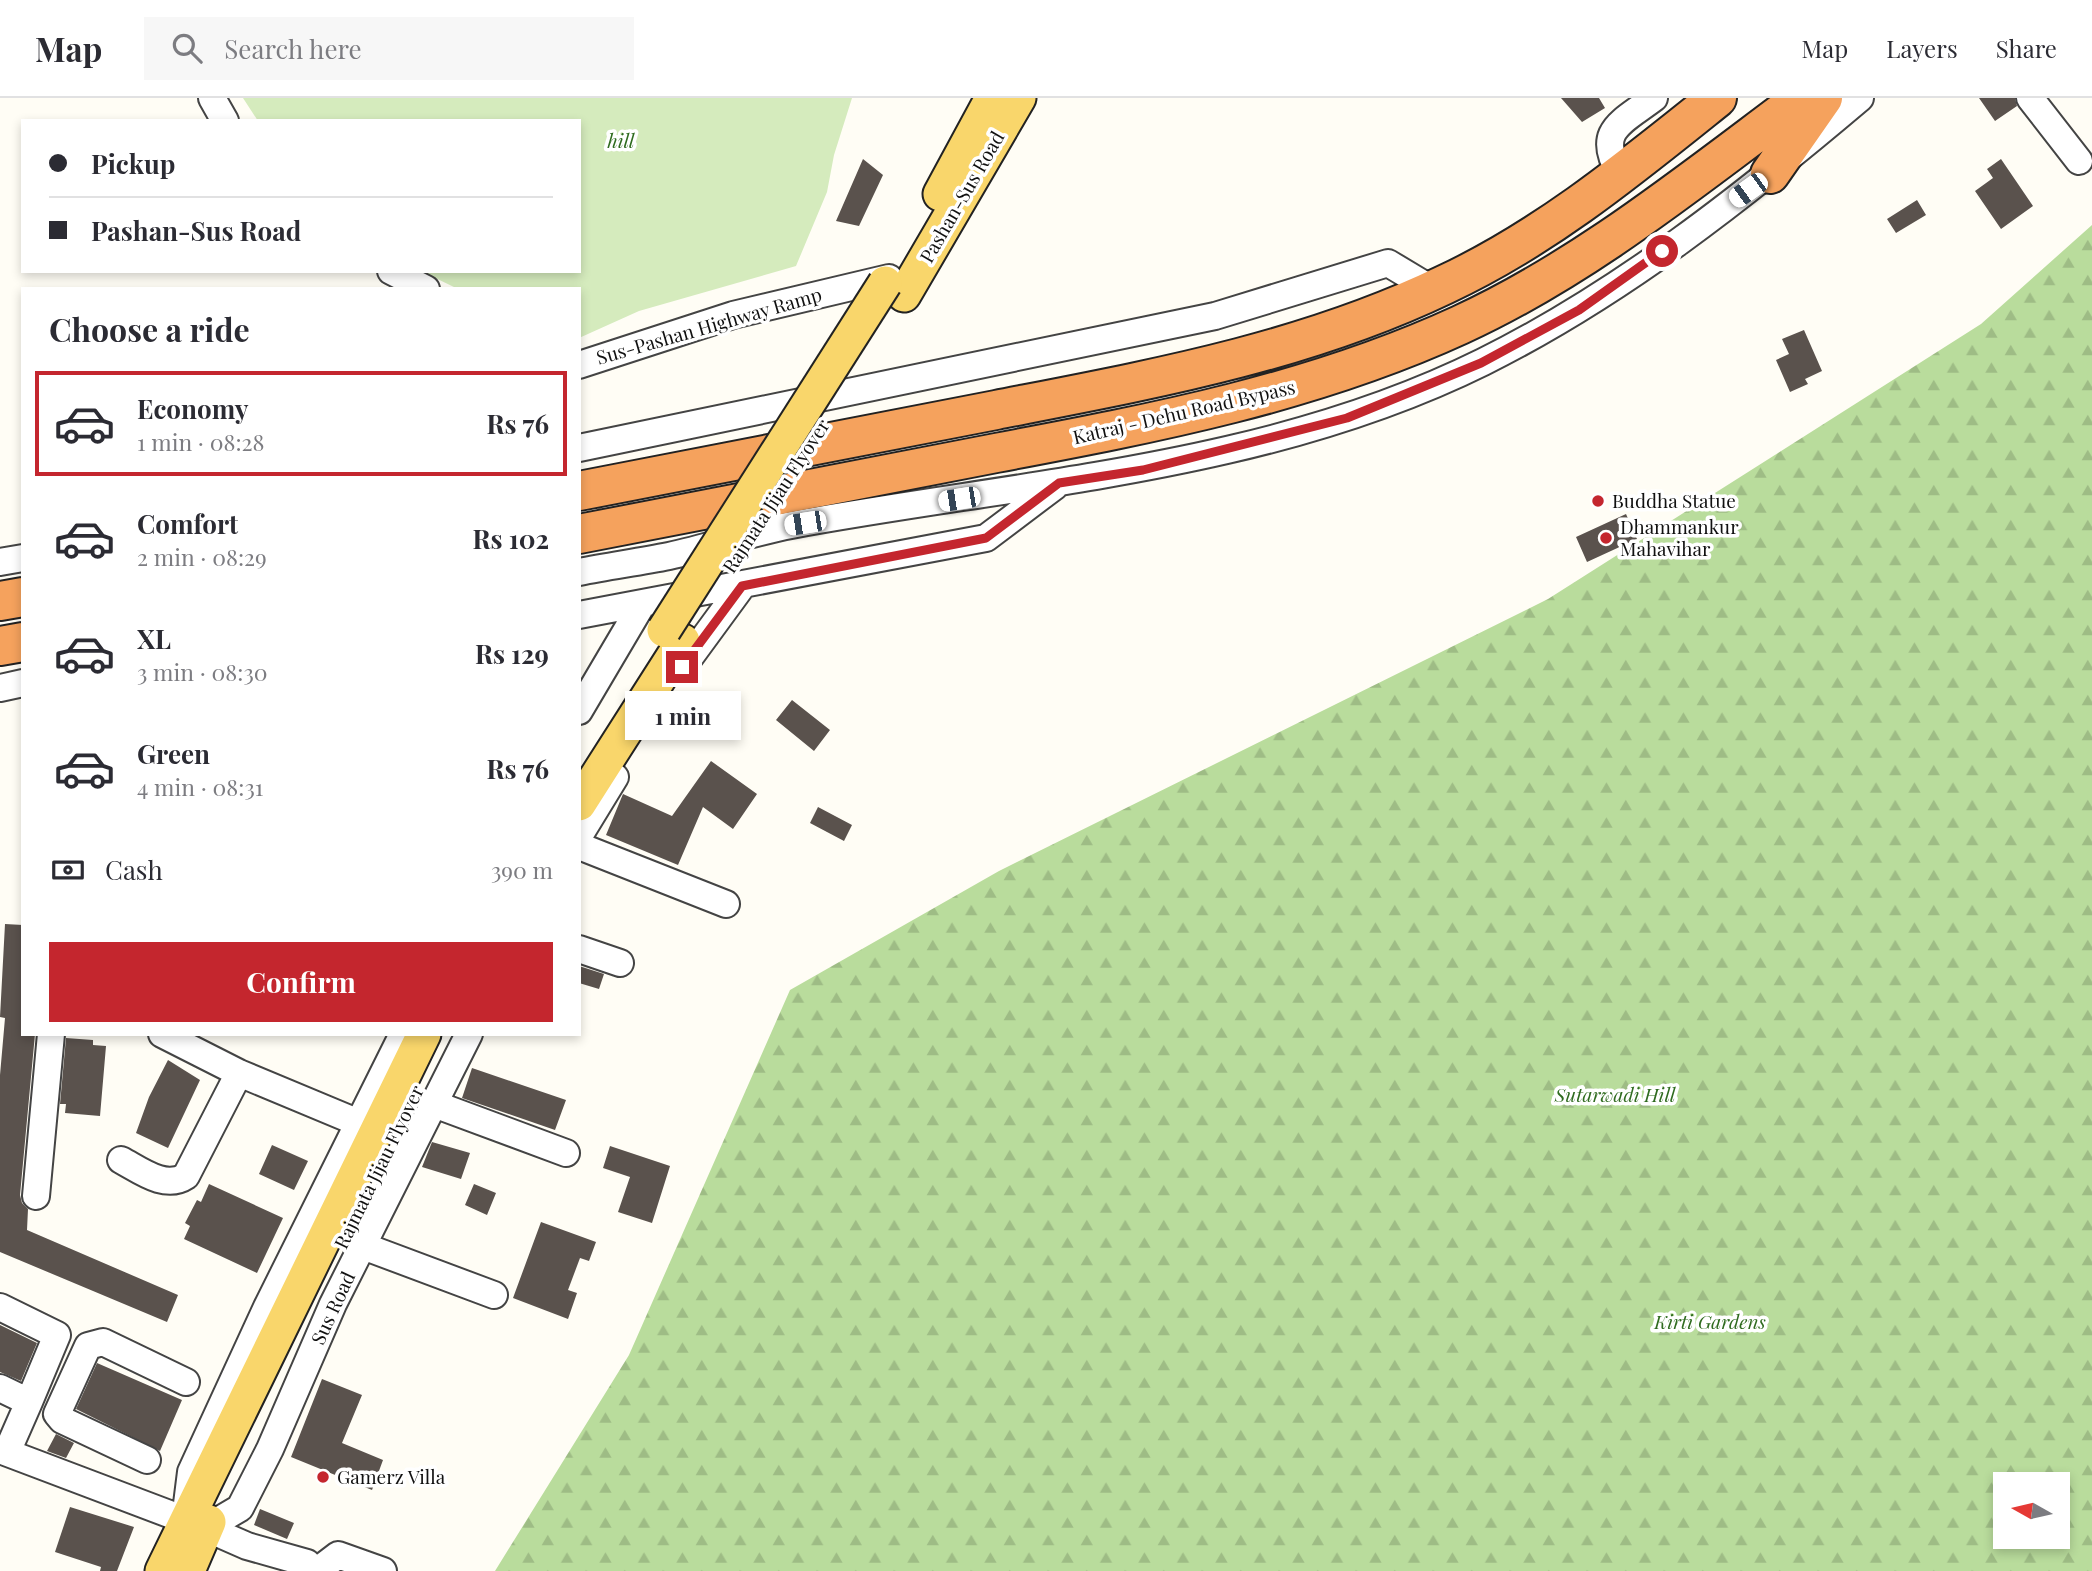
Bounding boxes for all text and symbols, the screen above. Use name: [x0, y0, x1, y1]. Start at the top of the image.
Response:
search box: [144, 17, 634, 80]
text: Map: [35, 26, 102, 70]
icon: search: [168, 29, 206, 67]
text: Search here: [224, 31, 362, 66]
text: Map: [1802, 32, 1848, 64]
text: Layers: [1886, 32, 1958, 64]
text: Share: [1996, 32, 2057, 64]
street label: Pashan-Sus Road: [913, 126, 1009, 267]
park label: hill: [607, 127, 635, 153]
text: Pickup: [91, 146, 175, 181]
car: [1725, 169, 1772, 211]
text: Pashan-Sus Road: [91, 213, 301, 248]
route start: [1646, 235, 1678, 267]
street label: Sus-Pashan Highway Ramp: [593, 280, 824, 370]
text: Choose a ride: [49, 307, 250, 350]
street label: Katraj - Dehu Road Bypass: [1070, 373, 1298, 449]
text: Economy: [137, 391, 248, 426]
icon: car: [53, 392, 116, 455]
text: Rs 76: [487, 406, 549, 441]
street label: Rajmata Jijau Flyover: [716, 413, 835, 578]
text: 1 min · 08:28: [137, 426, 265, 457]
car: [937, 485, 982, 513]
place label: Buddha Statue: [1612, 487, 1736, 513]
marker: Buddha Statue: [1590, 493, 1606, 509]
text: Comfort: [137, 506, 238, 541]
icon: car: [53, 507, 116, 570]
car: [783, 509, 828, 537]
place label: Dhammankur Mahavihar: [1620, 513, 1739, 561]
text: Rs 102: [473, 521, 549, 556]
marker: Dhammankur Mahavihar: [1598, 530, 1614, 546]
text: 2 min · 08:29: [137, 541, 267, 572]
text: XL: [137, 621, 171, 656]
icon: car: [53, 622, 116, 685]
text: Rs 129: [475, 636, 549, 671]
route end: [666, 651, 698, 683]
text: 3 min · 08:30: [137, 656, 268, 687]
callout: 1 min: [624, 692, 740, 740]
text: 1 min: [655, 700, 711, 731]
text: Green: [137, 736, 210, 771]
icon: car: [53, 737, 116, 800]
text: Rs 76: [487, 751, 549, 786]
text: 4 min · 08:31: [137, 771, 263, 802]
icon: cash: [49, 851, 87, 889]
text: Cash: [105, 852, 163, 887]
text: 390 m: [491, 854, 553, 885]
button: Confirm: [49, 942, 553, 1022]
street label: Rajmata Jijau Flyover: [327, 1080, 429, 1253]
park label: Sutarwadi Hill: [1554, 1081, 1676, 1107]
street label: Sus Road: [304, 1267, 360, 1348]
park label: Kirti Gardens: [1653, 1308, 1766, 1334]
place label: Gamerz Villa: [337, 1463, 446, 1489]
marker: Gamerz Villa: [315, 1469, 331, 1485]
north arrow: [1993, 1472, 2070, 1549]
map controls: [1993, 1472, 2070, 1549]

